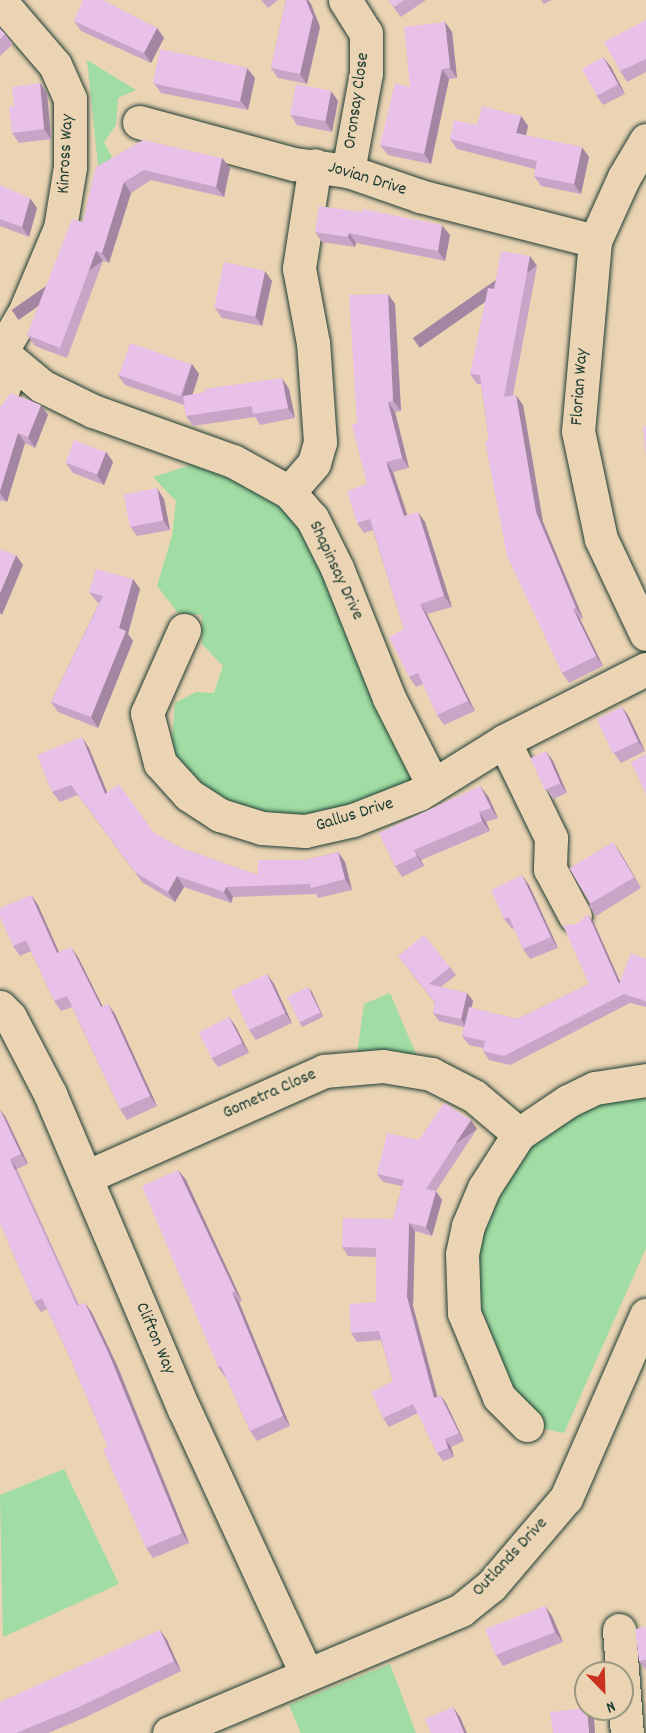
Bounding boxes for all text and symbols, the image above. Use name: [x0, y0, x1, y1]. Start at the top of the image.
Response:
street label: Oronsay Close: [341, 51, 375, 151]
street label: Kinross Way: [54, 114, 80, 194]
street label: Jovian Drive: [325, 158, 409, 202]
street label: Florian Way: [568, 348, 594, 426]
street label: Shapinsay Drive: [303, 518, 367, 624]
street label: Gallus Drive: [313, 794, 397, 838]
street label: Gometra Close: [220, 1065, 320, 1125]
street label: Clifton Way: [129, 1300, 179, 1378]
street label: Outlands Drive: [469, 1514, 553, 1602]
north arrow: [574, 1661, 634, 1721]
text: N: [602, 1694, 619, 1718]

